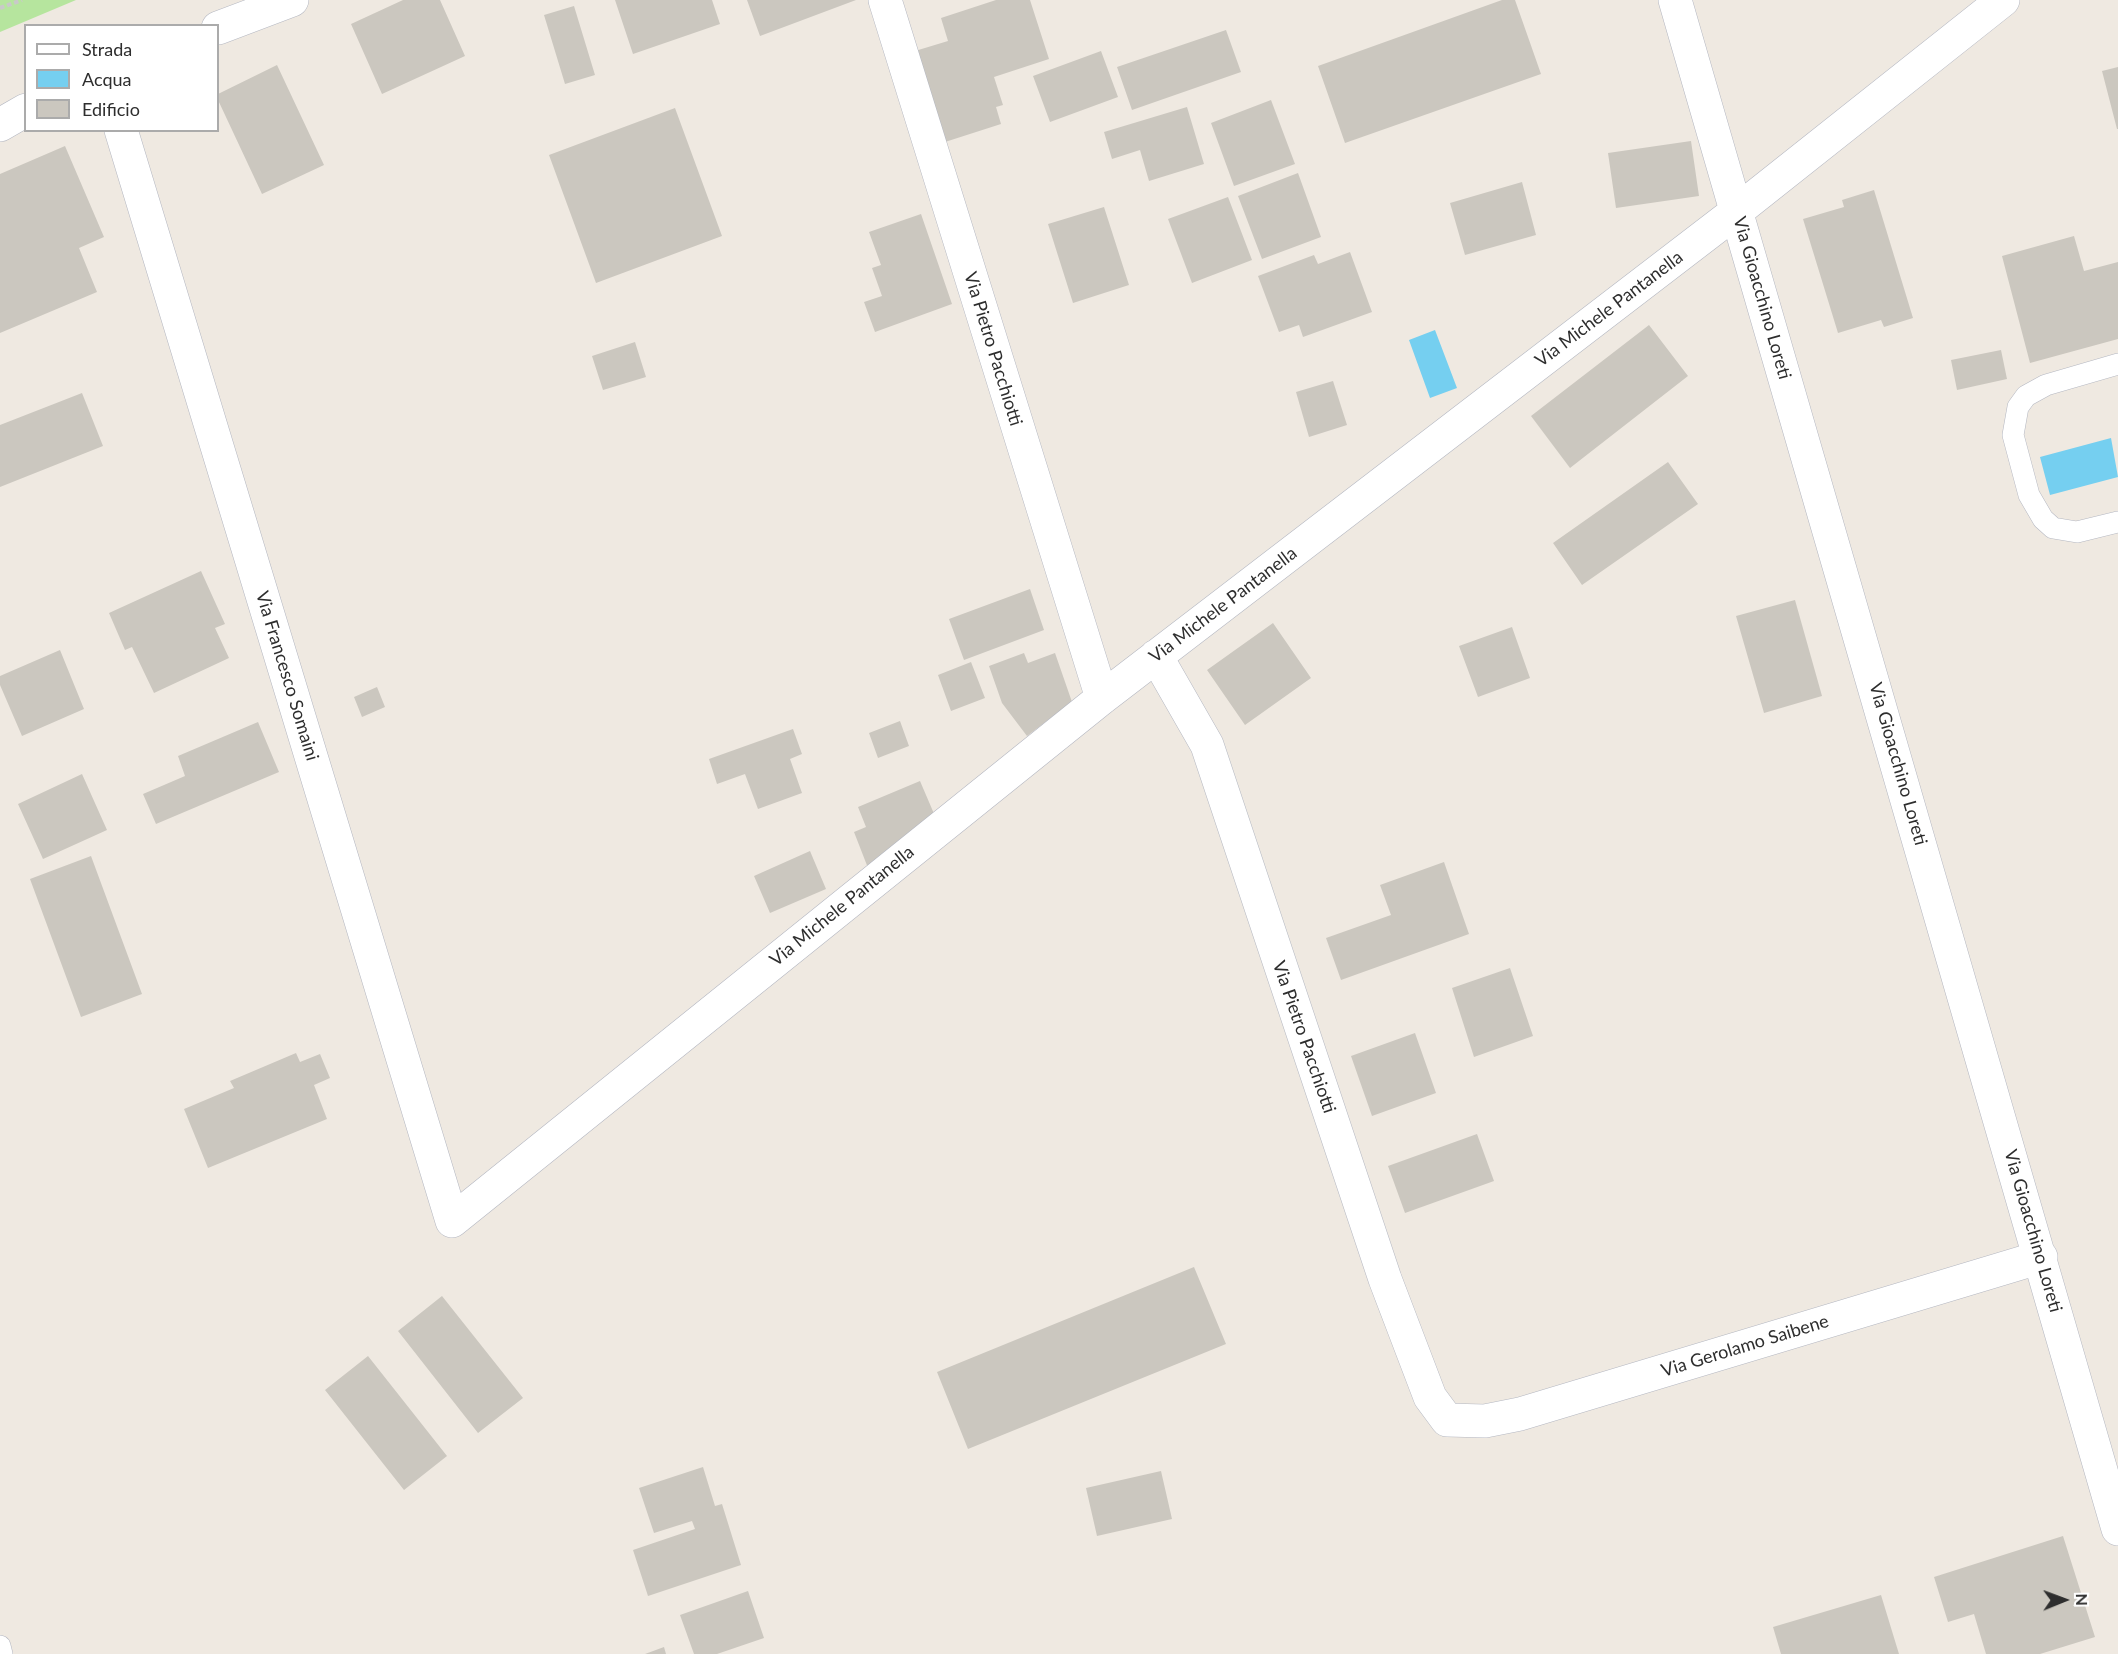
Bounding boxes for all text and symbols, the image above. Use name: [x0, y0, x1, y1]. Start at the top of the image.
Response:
legend: [24, 24, 219, 132]
text: Strada: [82, 38, 132, 60]
text: Acqua: [82, 68, 131, 90]
text: Edificio: [82, 98, 140, 120]
street label: Via Gioacchino Loreti: [1728, 214, 1796, 382]
street label: Via Michele Pantanella: [1531, 246, 1687, 372]
street label: Via Pietro Pacchiotti: [959, 269, 1027, 429]
street label: Via Michele Pantanella: [1145, 542, 1301, 668]
street label: Via Francesco Somaini: [251, 589, 323, 763]
street label: Via Gioacchino Loreti: [1864, 680, 1932, 848]
street label: Via Michele Pantanella: [766, 841, 918, 971]
street label: Via Pietro Pacchiotti: [1268, 958, 1340, 1116]
street label: Via Gioacchino Loreti: [1999, 1147, 2067, 1315]
street label: Via Gerolamo Saibene: [1659, 1310, 1831, 1382]
north arrow: [2034, 1570, 2094, 1630]
text: N: [2073, 1593, 2092, 1606]

